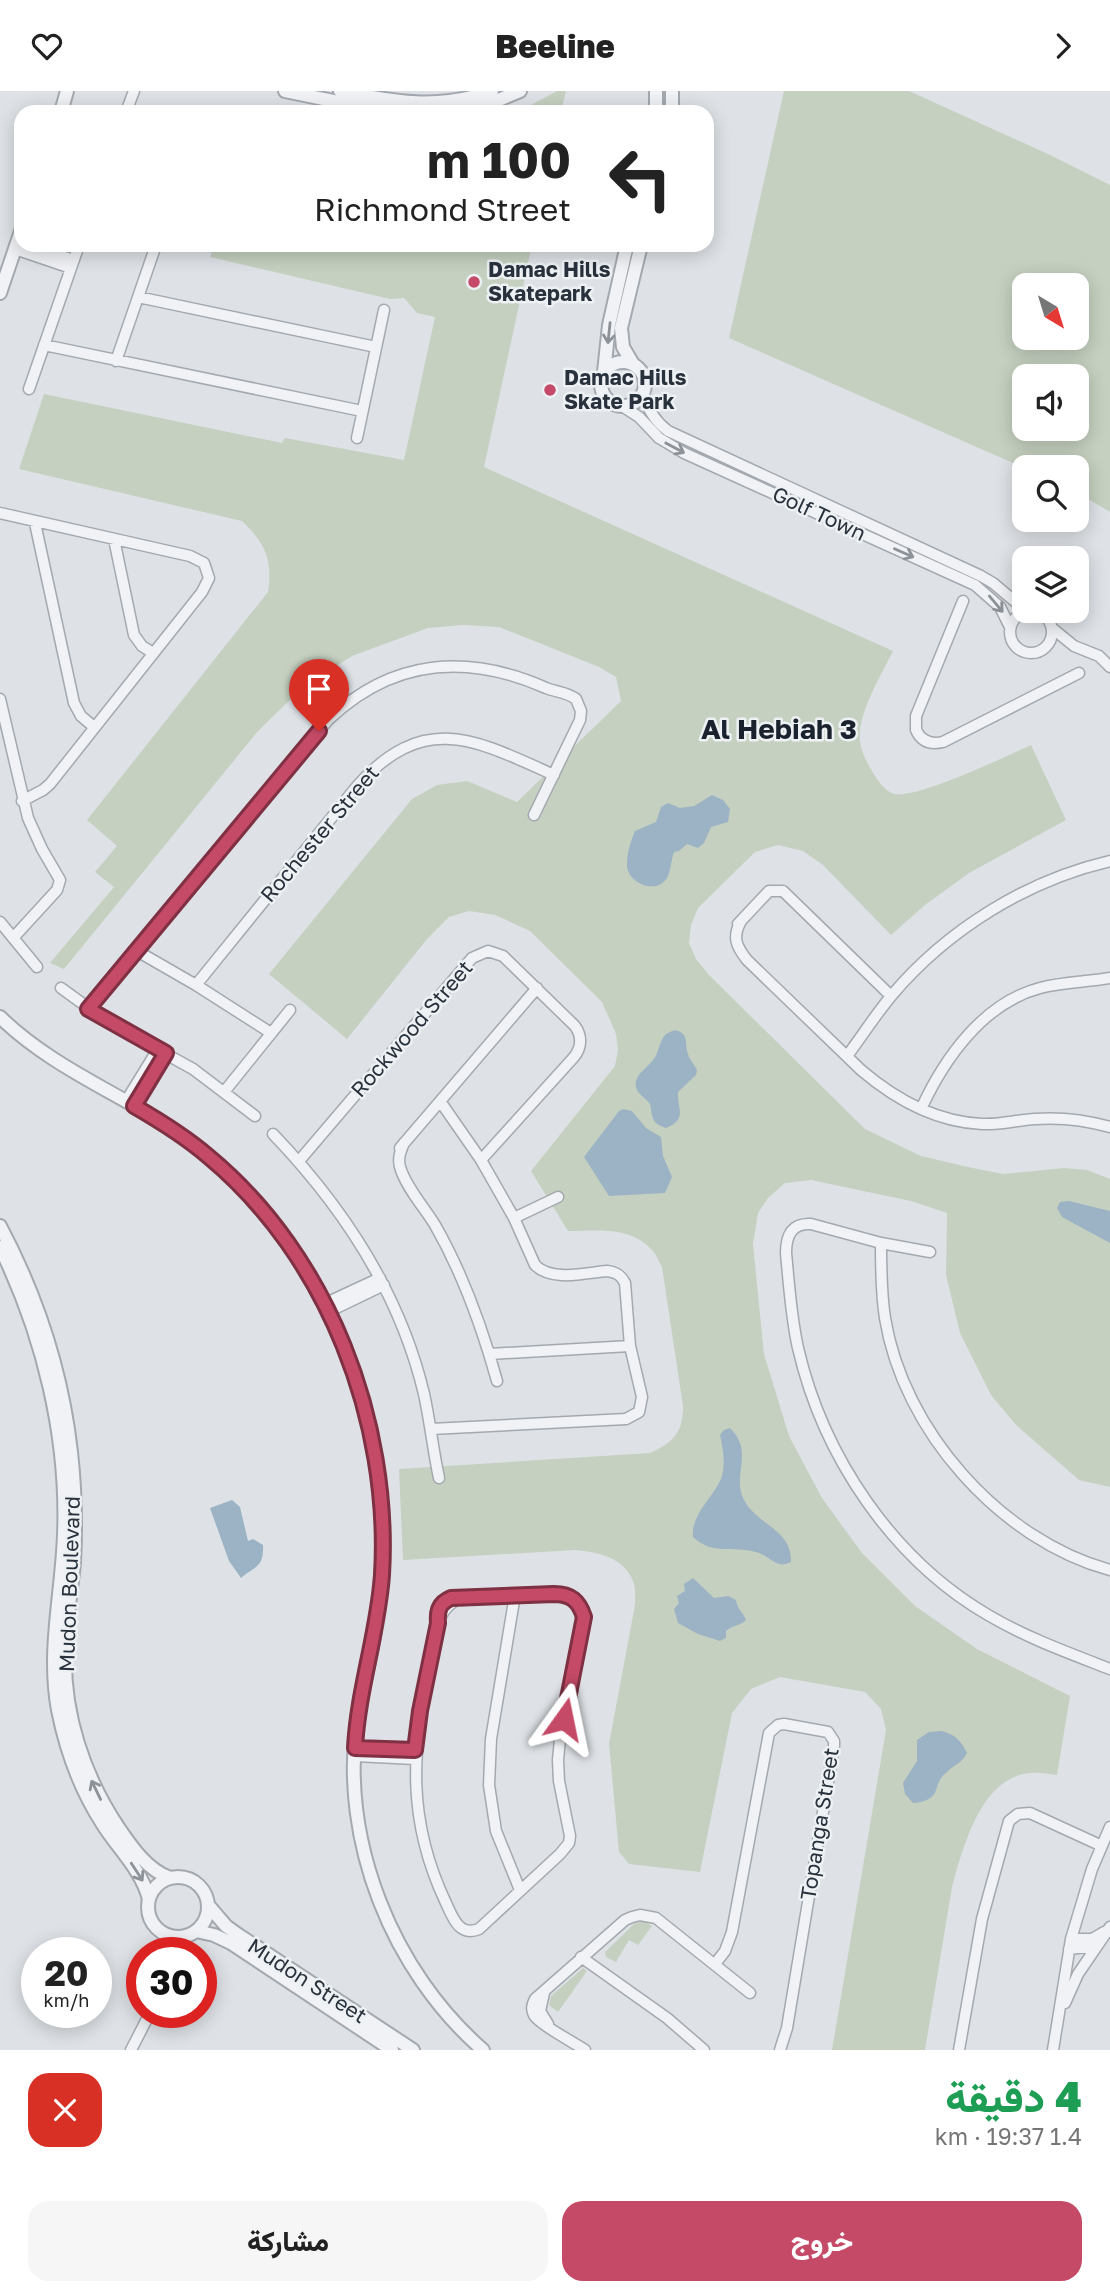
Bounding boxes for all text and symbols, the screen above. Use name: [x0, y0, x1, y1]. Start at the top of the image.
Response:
icon: heart: [28, 27, 66, 65]
text: Beeline: [495, 27, 615, 65]
icon: forward: [1044, 27, 1082, 65]
text: 100 m: [427, 130, 571, 189]
icon: left: [595, 133, 686, 224]
text: Richmond Street: [314, 190, 571, 228]
place label: Damac Hills Skatepark: [488, 256, 611, 306]
north arrow: [1012, 273, 1088, 350]
map controls: [1012, 273, 1089, 623]
marker: Damac Hills Skatepark: [466, 274, 482, 290]
one-way arrow: [602, 321, 615, 344]
place label: Damac Hills Skate Park: [564, 364, 687, 414]
button: sound: [1012, 364, 1089, 441]
marker: Damac Hills Skate Park: [542, 382, 558, 398]
one-way arrow: [664, 442, 685, 455]
button: search: [1012, 455, 1089, 532]
street label: Golf Town: [769, 480, 870, 546]
button: layers: [1012, 546, 1089, 623]
one-way arrow: [893, 547, 914, 560]
one-way arrow: [988, 594, 1003, 612]
pin: [289, 659, 349, 731]
icon: arrive: [300, 670, 338, 708]
district label: Al Hebiah 3: [701, 712, 857, 745]
street label: Rochester Street: [254, 760, 384, 907]
street label: Rockwood Street: [345, 955, 478, 1102]
street label: Mudon Boulevard: [53, 1496, 85, 1672]
position arrow: [527, 1682, 601, 1756]
street label: Topanga Street: [794, 1746, 844, 1902]
one-way arrow: [89, 1780, 103, 1801]
one-way arrow: [130, 1862, 144, 1882]
street label: Mudon Street: [243, 1932, 372, 2028]
speed limit sign: 30: [126, 1937, 217, 2028]
text: 20: [44, 1952, 89, 1994]
text: km/h: [44, 1989, 89, 2011]
text: 4 دقيقة: [945, 2071, 1082, 2121]
button: close: [28, 2073, 102, 2147]
text: 1.4 km · 19:37: [935, 2122, 1082, 2150]
button: مشاركة: [28, 2201, 548, 2281]
button: خروج: [562, 2201, 1082, 2281]

